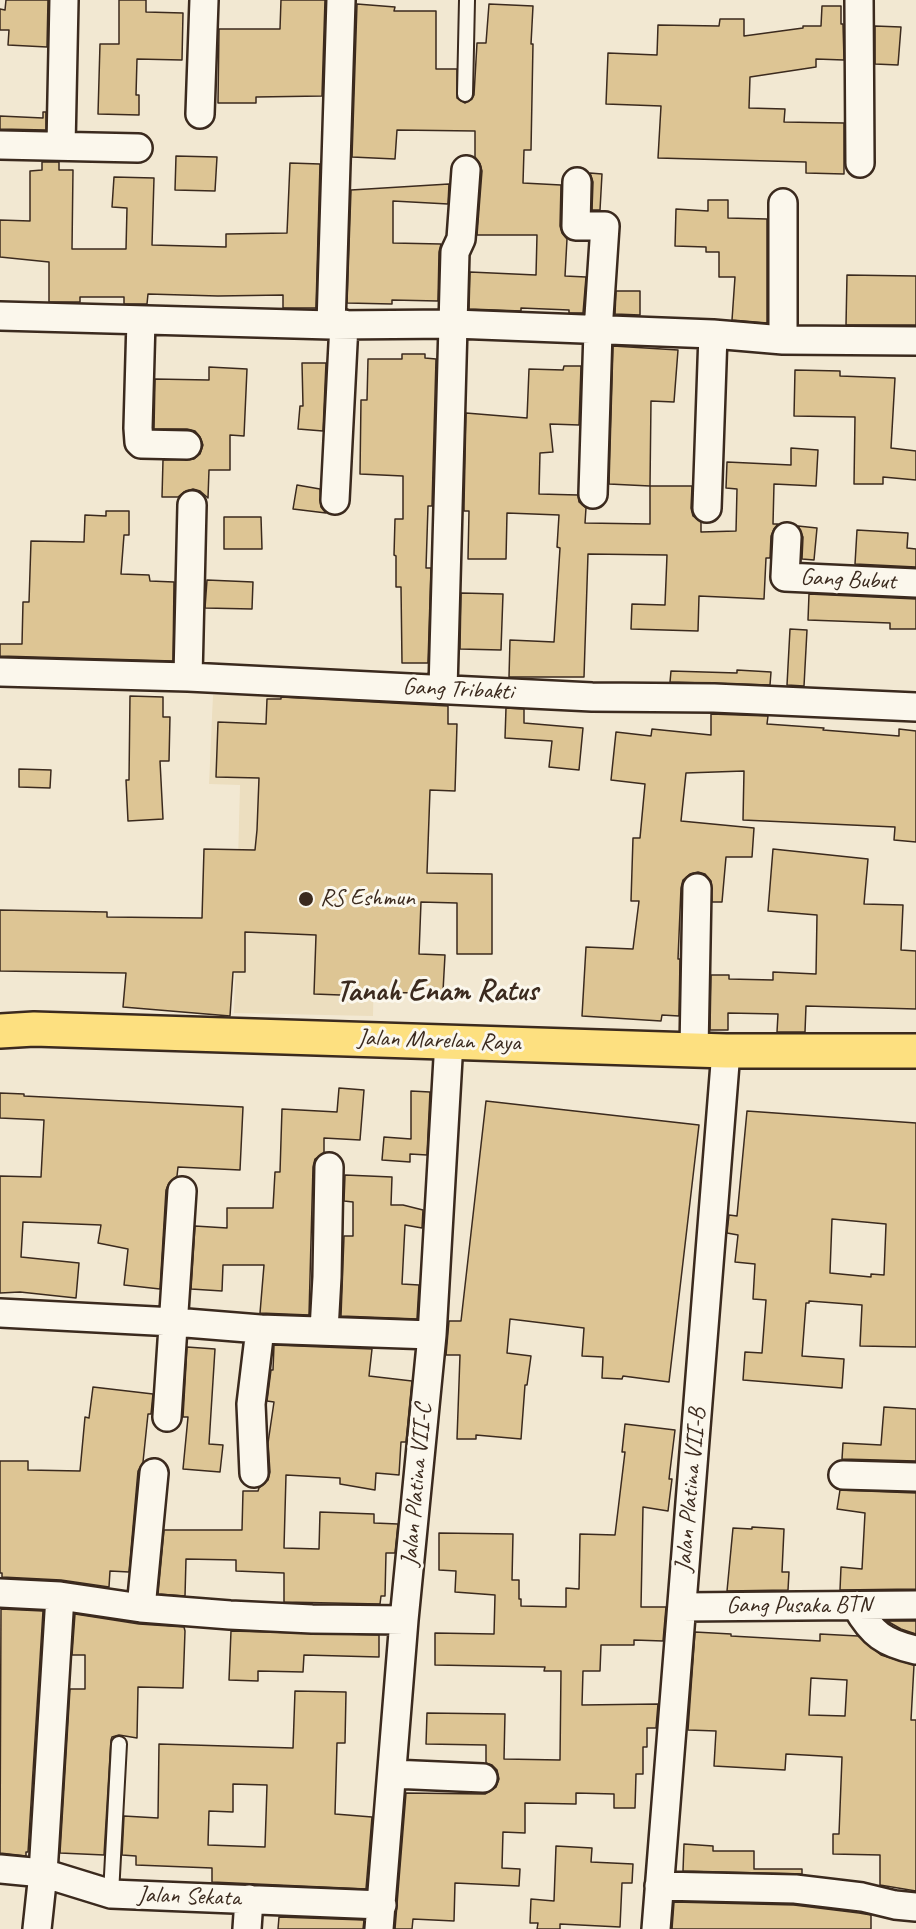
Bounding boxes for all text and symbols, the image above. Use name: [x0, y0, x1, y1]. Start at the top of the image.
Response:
street label: Gang Bubut: [799, 563, 897, 597]
street label: Gang Tribakti: [402, 673, 514, 707]
place label: RS Eshmun: [320, 885, 415, 913]
marker: RS Eshmun: [297, 890, 315, 908]
district label: Tanah Enam Ratus: [336, 974, 538, 1010]
street label: Jalan Marelan Raya: [357, 1024, 521, 1058]
street label: Jalan Platina VII-C: [396, 1402, 438, 1568]
street label: Jalan Platina VII-B: [669, 1407, 713, 1573]
street label: Gang Pusaka BTN: [726, 1592, 872, 1620]
street label: Jalan Sekata: [137, 1881, 241, 1913]

